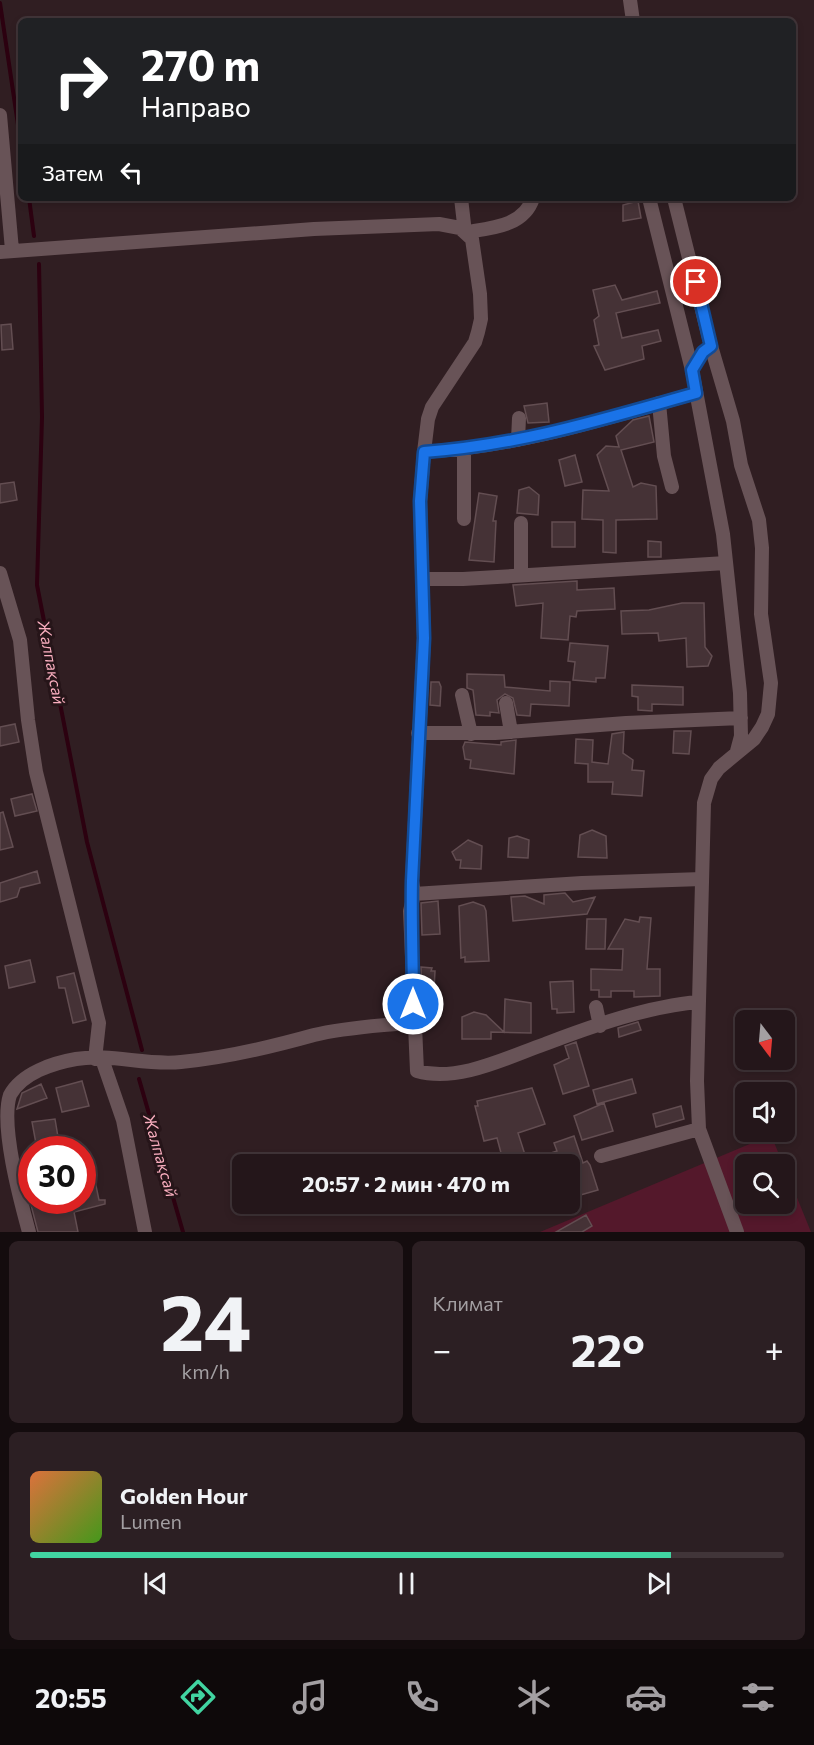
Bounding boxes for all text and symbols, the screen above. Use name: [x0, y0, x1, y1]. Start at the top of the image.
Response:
text: 270 m: [141, 38, 260, 90]
icon: right: [42, 42, 120, 120]
text: Направо: [141, 90, 251, 123]
icon: left: [115, 156, 148, 189]
text: Затем: [42, 159, 103, 186]
pin: [670, 256, 721, 307]
icon: arrive: [679, 265, 712, 298]
water label: Жалпақсай: [34, 617, 70, 706]
position arrow: [381, 972, 445, 1036]
north arrow: [735, 1010, 795, 1070]
map controls: [735, 1010, 795, 1214]
button: sound: [735, 1082, 795, 1142]
water label: Жалпақсай: [140, 1110, 182, 1199]
speed limit sign: 30: [18, 1136, 96, 1214]
button: search: [735, 1154, 795, 1214]
text: 20:57 · 2 мин · 470 m: [302, 1170, 510, 1197]
text: 24: [160, 1272, 251, 1367]
text: Климат: [433, 1291, 503, 1315]
text: 22°: [571, 1321, 645, 1376]
text: −: [433, 1328, 451, 1369]
text: +: [765, 1328, 784, 1369]
text: km/h: [181, 1359, 230, 1383]
text: Golden Hour: [120, 1482, 248, 1509]
text: Lumen: [120, 1509, 182, 1533]
icon: previous: [139, 1567, 172, 1600]
icon: pause: [390, 1567, 423, 1600]
icon: next: [642, 1567, 675, 1600]
icon: directions: [177, 1676, 219, 1718]
icon: music: [289, 1676, 331, 1718]
icon: phone: [401, 1676, 443, 1718]
icon: climate: [513, 1676, 555, 1718]
icon: car: [625, 1676, 667, 1718]
icon: filters: [737, 1676, 779, 1718]
text: 20:55: [35, 1681, 107, 1714]

